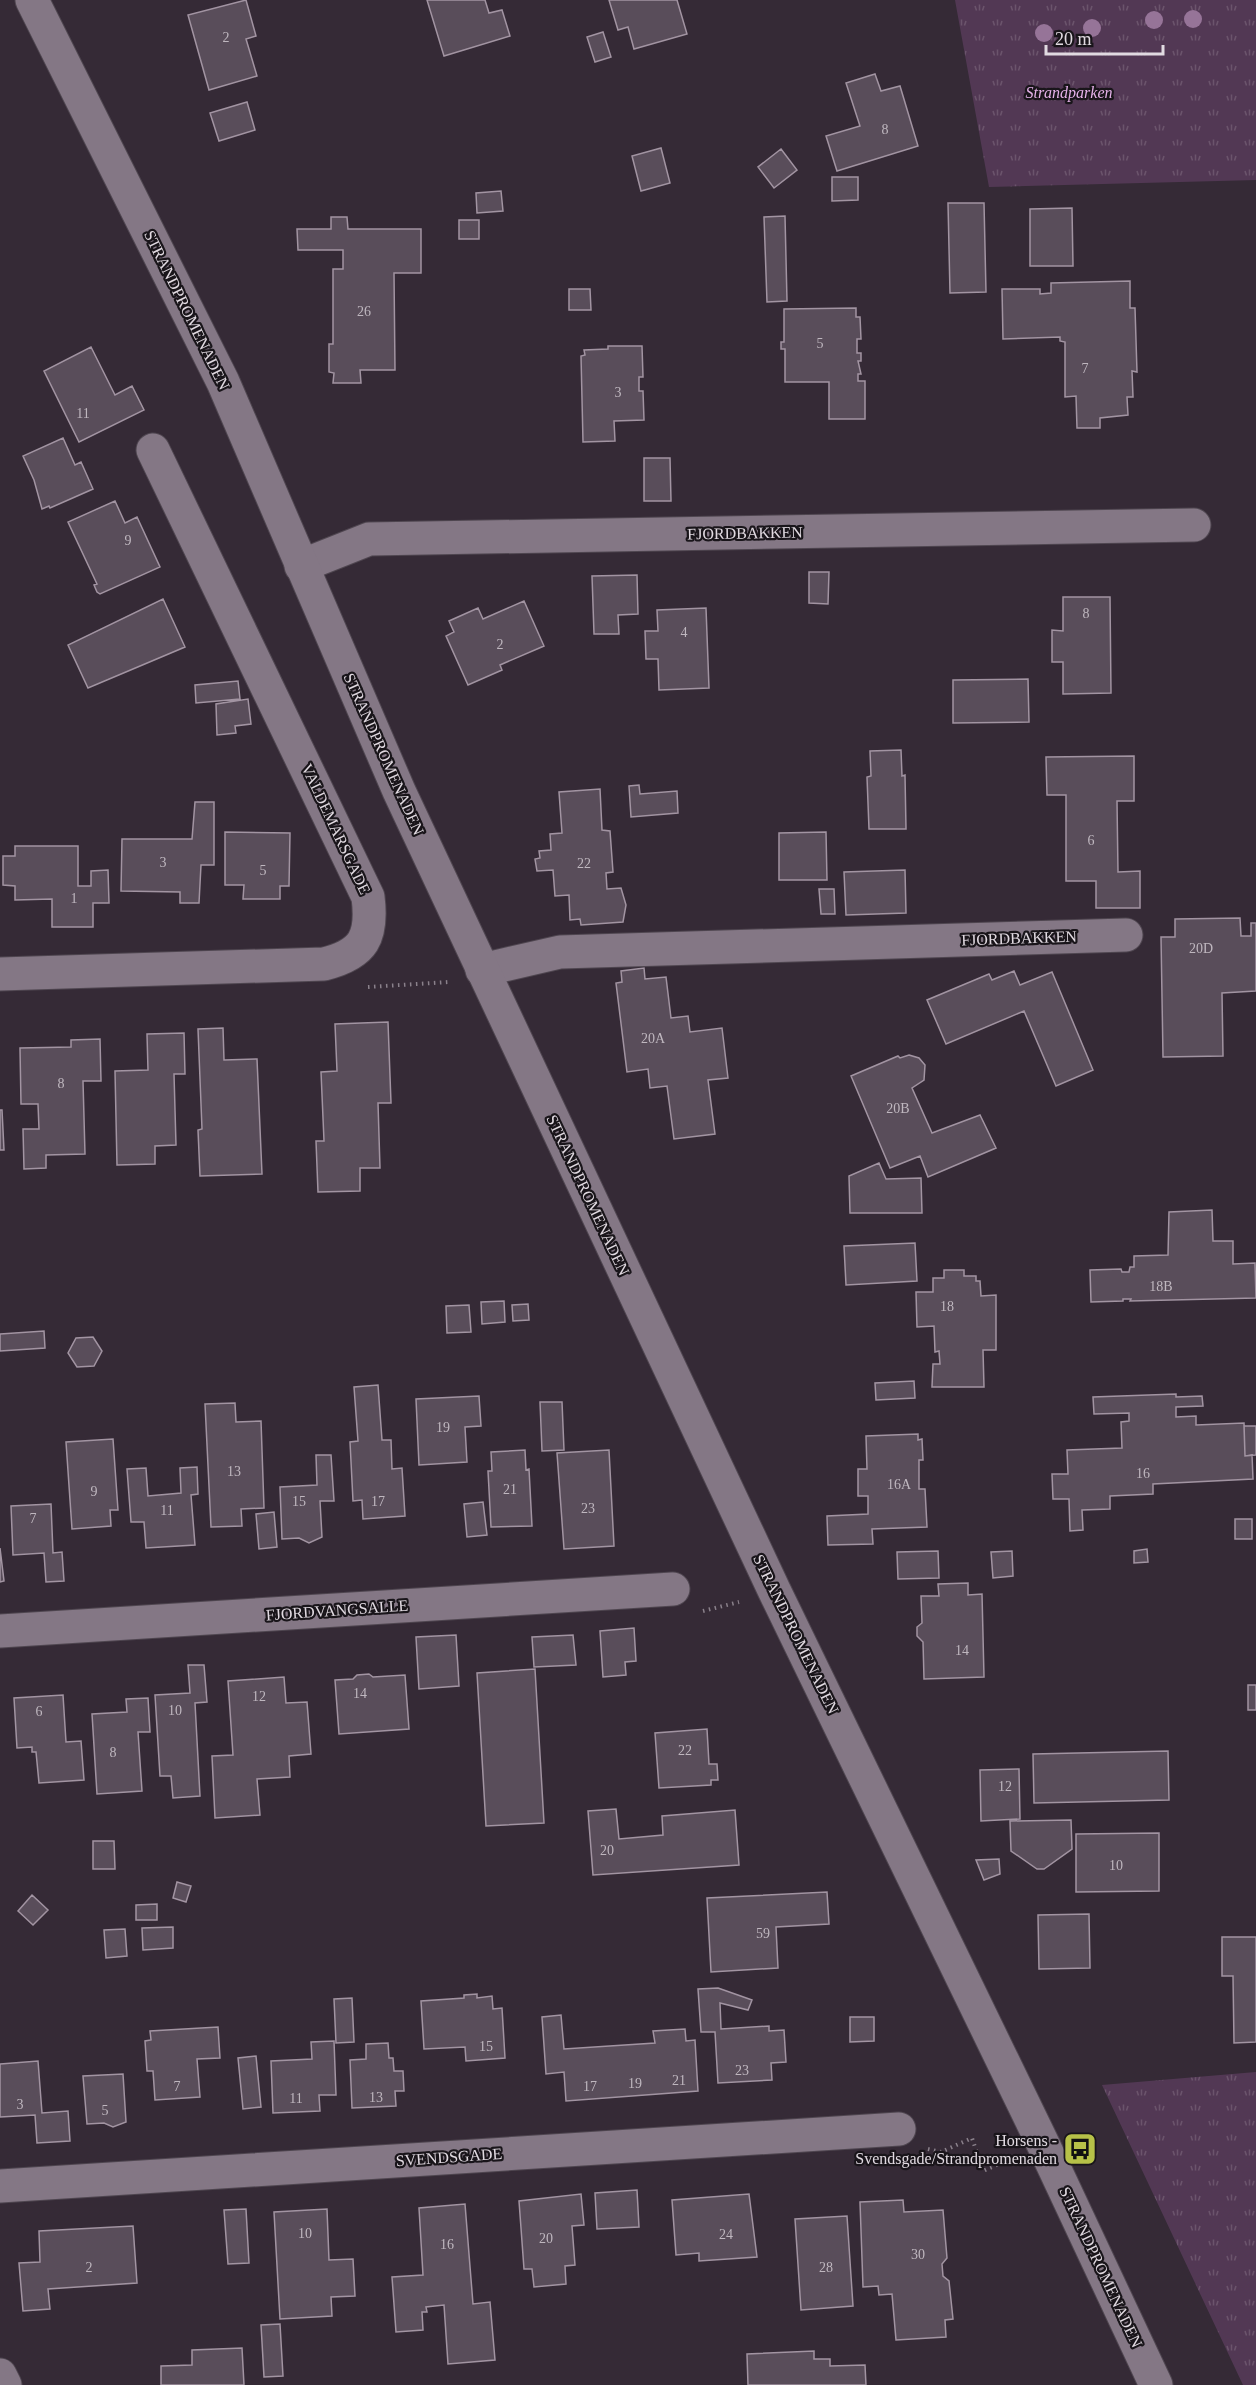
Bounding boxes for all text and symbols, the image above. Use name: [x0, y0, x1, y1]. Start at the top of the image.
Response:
scale bar: [1046, 18, 1163, 56]
text: 20 m: [1055, 29, 1092, 49]
house number: 2: [223, 30, 230, 45]
park label: Strandparken: [1025, 84, 1113, 102]
house number: 8: [882, 122, 889, 137]
street label: STRANDPROMENADEN: [141, 228, 233, 393]
house number: 26: [357, 304, 371, 319]
house number: 5: [817, 336, 824, 351]
house number: 7: [1082, 361, 1089, 376]
house number: 3: [615, 385, 622, 400]
house number: 11: [76, 406, 90, 421]
street label: FJORDBAKKEN: [687, 523, 803, 543]
house number: 9: [125, 533, 132, 548]
house number: 8: [1083, 606, 1090, 621]
house number: 4: [681, 625, 688, 640]
house number: 2: [497, 637, 504, 652]
street label: STRANDPROMENADEN: [341, 671, 428, 838]
street label: VALDEMARSGADE: [298, 761, 374, 897]
house number: 6: [1088, 833, 1095, 848]
house number: 3: [160, 855, 167, 870]
house number: 22: [577, 856, 591, 871]
house number: 5: [260, 863, 267, 878]
house number: 1: [71, 891, 78, 906]
street label: FJORDBAKKEN: [961, 927, 1077, 949]
house number: 20D: [1189, 941, 1213, 956]
house number: 20A: [641, 1031, 666, 1046]
house number: 8: [58, 1076, 65, 1091]
house number: 20B: [886, 1101, 910, 1116]
street label: STRANDPROMENADEN: [543, 1112, 633, 1278]
house number: 18B: [1149, 1279, 1173, 1294]
house number: 18: [940, 1299, 954, 1314]
house number: 19: [436, 1420, 450, 1435]
house number: 13: [227, 1464, 241, 1479]
house number: 16: [1136, 1466, 1150, 1481]
house number: 16A: [887, 1477, 912, 1492]
house number: 21: [503, 1482, 517, 1497]
house number: 9: [91, 1484, 98, 1499]
house number: 15: [292, 1494, 306, 1509]
house number: 17: [371, 1494, 385, 1509]
house number: 23: [581, 1501, 595, 1516]
house number: 11: [160, 1503, 174, 1518]
house number: 7: [30, 1511, 37, 1526]
street label: STRANDPROMENADEN: [750, 1552, 842, 1717]
street label: FJORDVANGSALLE: [265, 1597, 409, 1623]
house number: 14: [955, 1643, 969, 1658]
house number: 14: [353, 1686, 367, 1701]
house number: 12: [252, 1689, 266, 1704]
house number: 10: [168, 1703, 182, 1718]
house number: 6: [36, 1704, 43, 1719]
house number: 22: [678, 1743, 692, 1758]
house number: 8: [110, 1745, 117, 1760]
house number: 12: [998, 1779, 1012, 1794]
house number: 20: [600, 1843, 614, 1858]
house number: 10: [1109, 1858, 1123, 1873]
house number: 59: [756, 1926, 770, 1941]
house number: 15: [479, 2039, 493, 2054]
house number: 23: [735, 2063, 749, 2078]
house number: 21: [672, 2073, 686, 2088]
house number: 19: [628, 2076, 642, 2091]
house number: 7: [174, 2079, 181, 2094]
house number: 17: [583, 2079, 597, 2094]
house number: 13: [369, 2090, 383, 2105]
house number: 11: [289, 2091, 303, 2106]
house number: 3: [17, 2097, 24, 2112]
house number: 5: [102, 2103, 109, 2118]
bus stop icon: Horsens - Svendsgade/Strandpromenaden: [1062, 2131, 1098, 2167]
place label: Horsens - Svendsgade/Strandpromenaden: [855, 2132, 1057, 2168]
street label: SVENDSGADE: [395, 2145, 503, 2169]
street label: STRANDPROMENADEN: [1056, 2184, 1146, 2350]
house number: 10: [298, 2226, 312, 2241]
house number: 24: [719, 2227, 733, 2242]
house number: 20: [539, 2231, 553, 2246]
house number: 16: [440, 2237, 454, 2252]
house number: 30: [911, 2247, 925, 2262]
house number: 2: [86, 2260, 93, 2275]
house number: 28: [819, 2260, 833, 2275]

